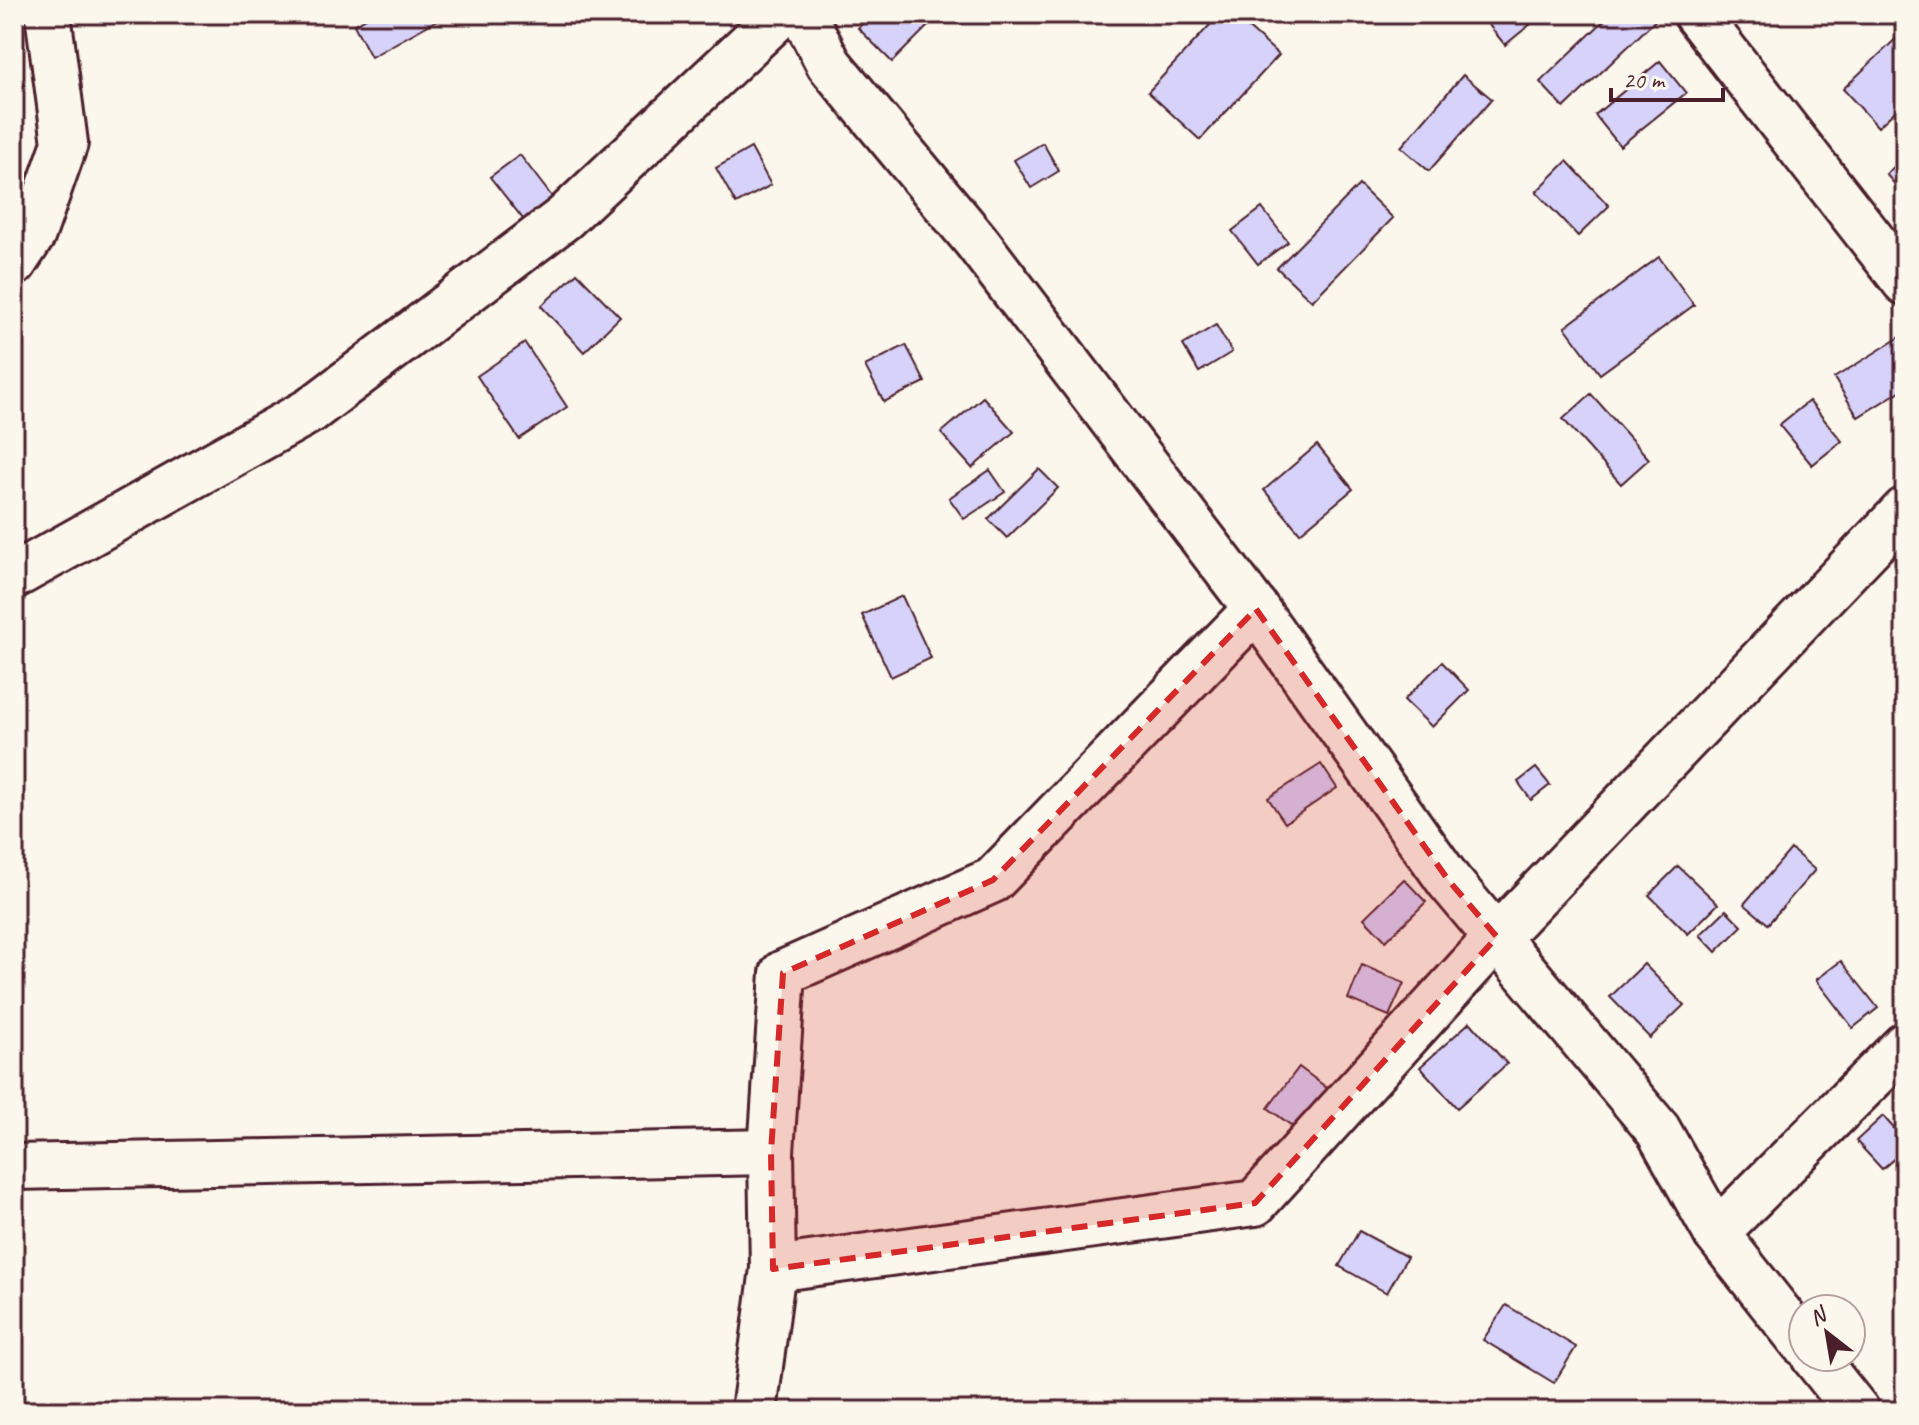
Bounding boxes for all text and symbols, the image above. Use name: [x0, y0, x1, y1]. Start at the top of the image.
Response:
scale bar: [1611, 52, 1723, 102]
text: 20 m: [1623, 65, 1666, 95]
north arrow: [1787, 1293, 1867, 1373]
text: N: [1804, 1299, 1833, 1332]

